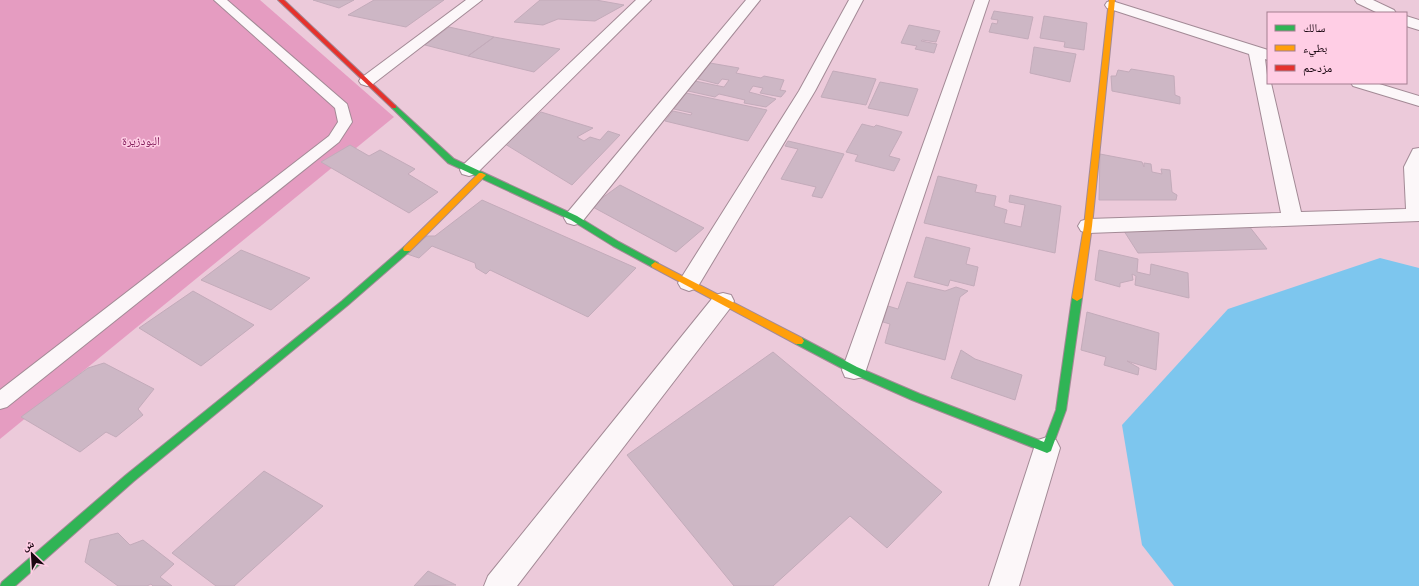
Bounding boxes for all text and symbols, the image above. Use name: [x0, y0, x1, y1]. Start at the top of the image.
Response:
legend: [1267, 12, 1407, 84]
text: سالك: [1303, 20, 1325, 36]
text: بطيء: [1303, 40, 1327, 58]
text: مزدحم: [1303, 60, 1332, 76]
park label: البودزيرة: [122, 133, 160, 149]
north arrow: [12, 534, 52, 574]
text: ش: [20, 536, 37, 555]

